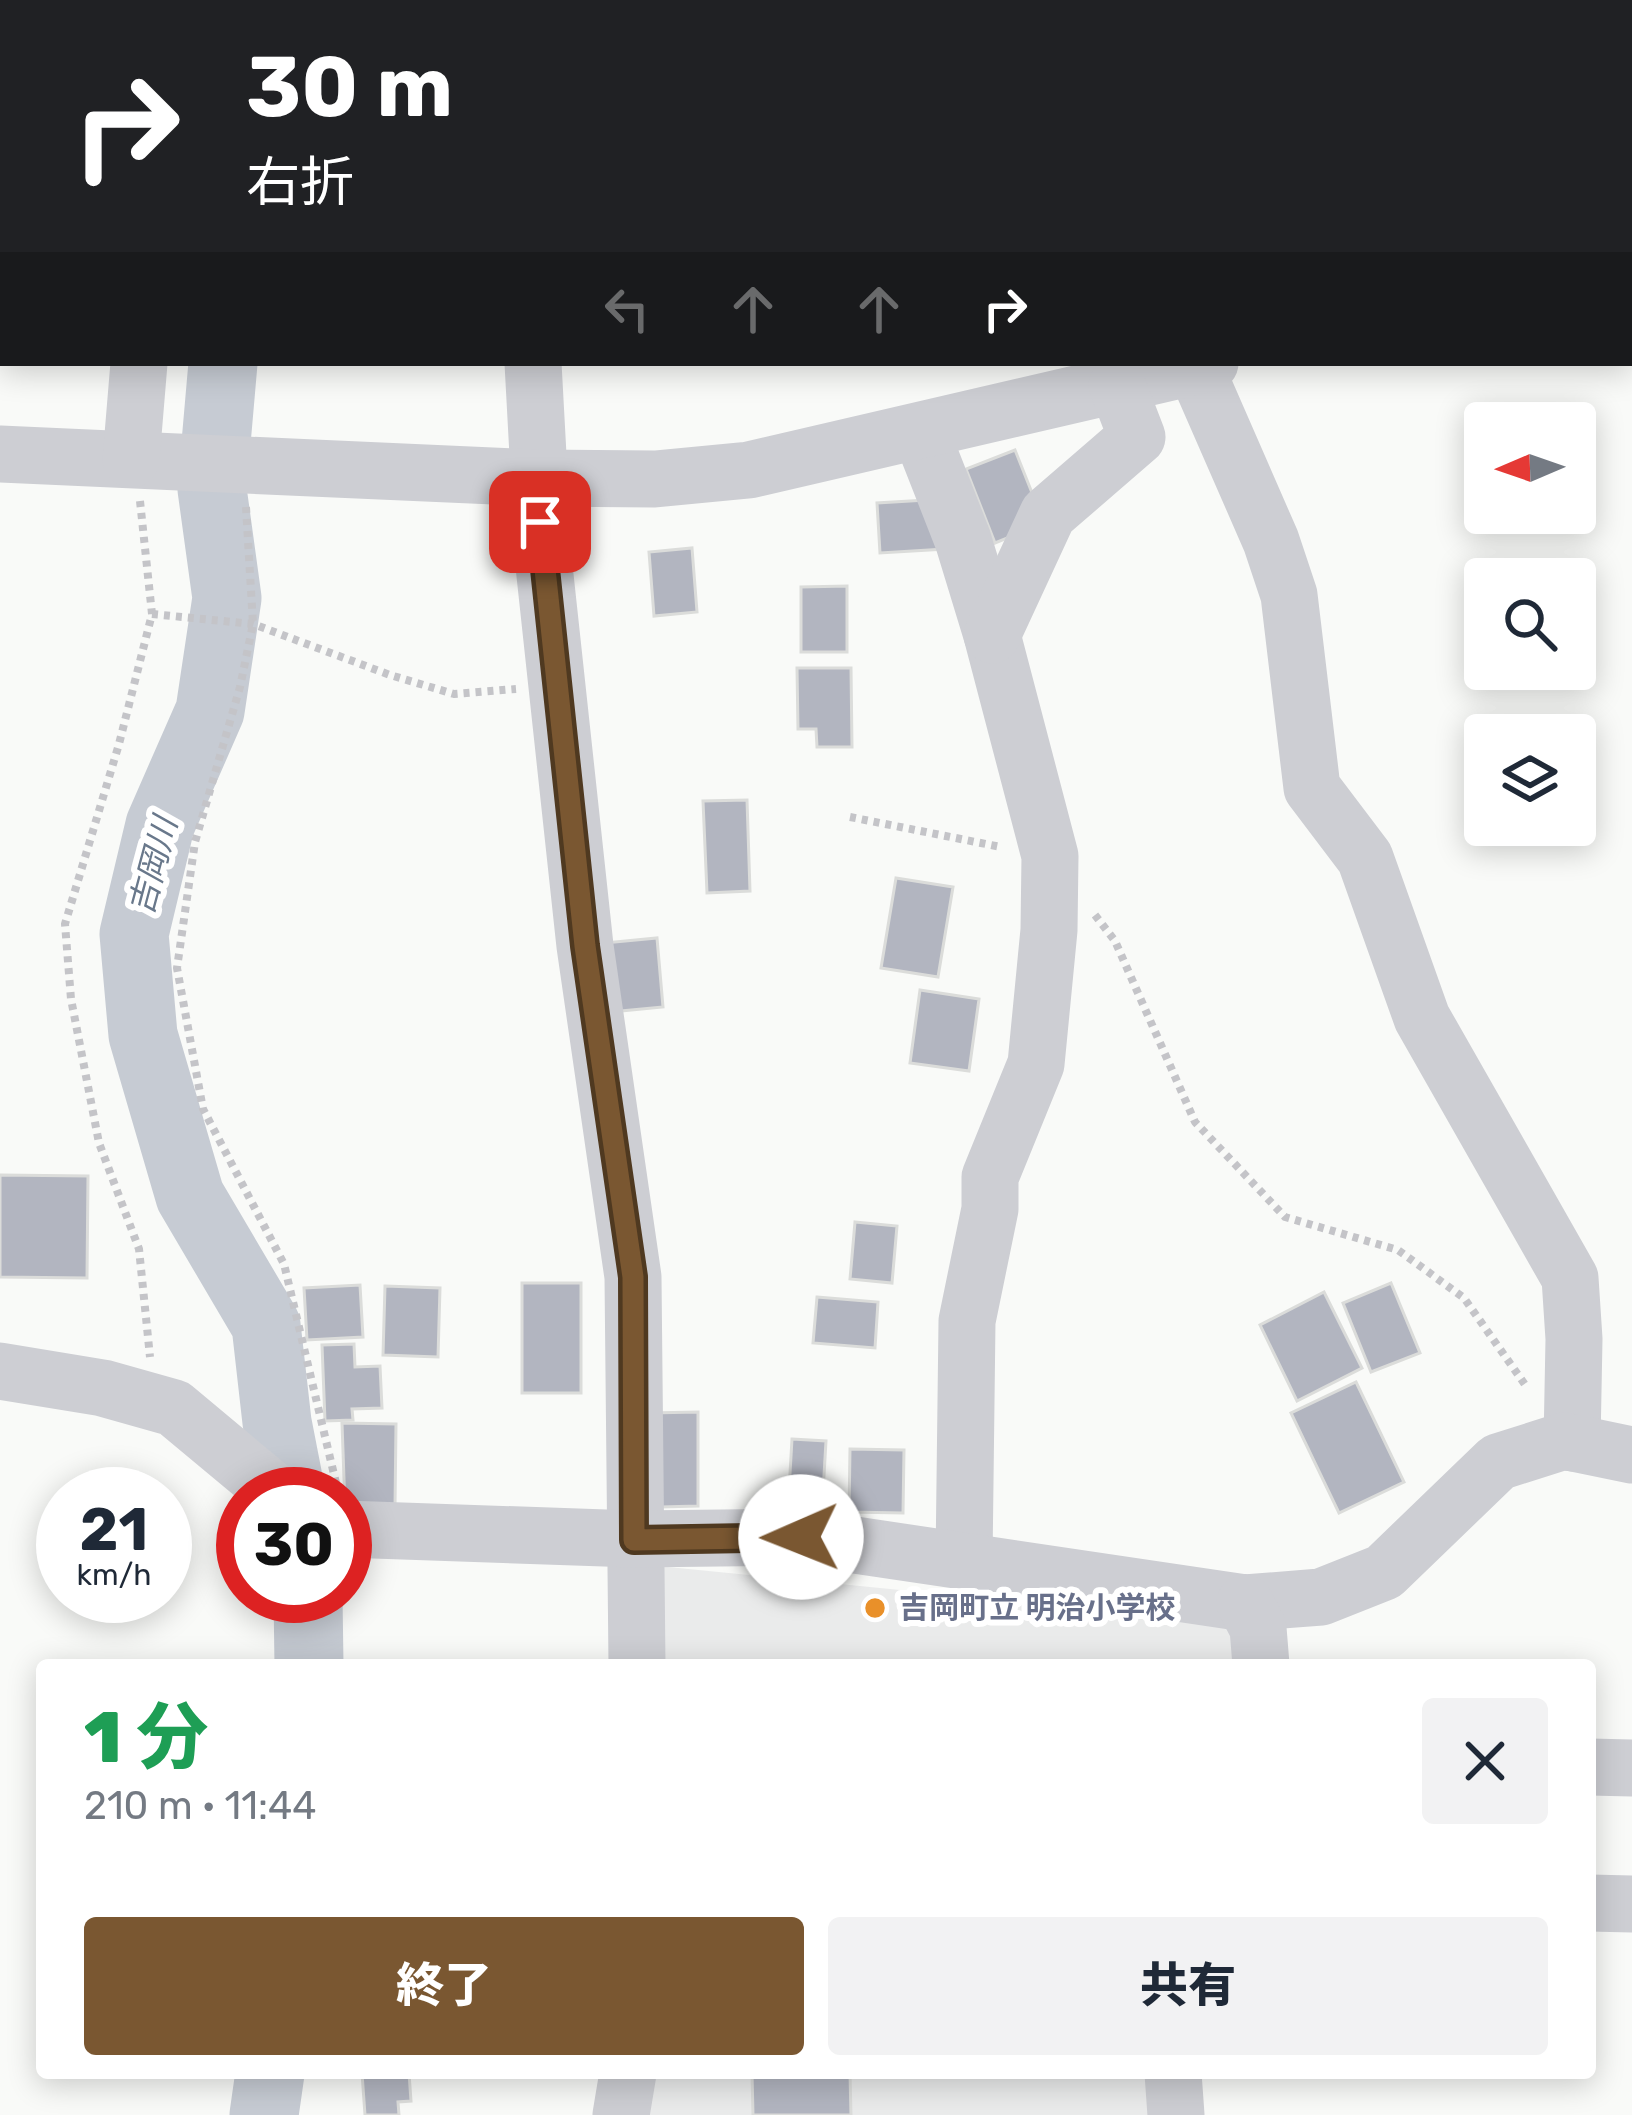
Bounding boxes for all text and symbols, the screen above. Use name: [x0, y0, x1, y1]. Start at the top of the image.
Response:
text: 30 m: [246, 37, 453, 137]
icon: right: [48, 48, 204, 204]
text: 右折: [246, 151, 354, 215]
icon: left: [594, 276, 660, 342]
icon: ahead: [720, 276, 786, 342]
icon: ahead: [846, 276, 912, 342]
icon: right: [972, 276, 1038, 342]
north arrow: [1464, 402, 1596, 534]
map controls: [1464, 402, 1596, 846]
pin: [489, 471, 591, 573]
icon: arrive: [507, 489, 573, 555]
button: search: [1464, 558, 1596, 690]
button: layers: [1464, 714, 1596, 846]
water label: 吉岡川: [121, 810, 185, 919]
speed limit sign: 30: [216, 1467, 372, 1623]
position arrow: [738, 1474, 864, 1600]
text: 21: [80, 1494, 148, 1565]
text: km/h: [77, 1557, 151, 1593]
place label: 吉岡町立 明治小学校: [899, 1590, 1175, 1626]
marker: 吉岡町立 明治小学校: [862, 1595, 888, 1621]
text: 1 分: [84, 1695, 208, 1780]
button: close: [1422, 1698, 1548, 1824]
text: 210 m · 11:44: [84, 1783, 316, 1829]
button: 終了: [84, 1917, 804, 2055]
button: 共有: [828, 1917, 1548, 2055]

